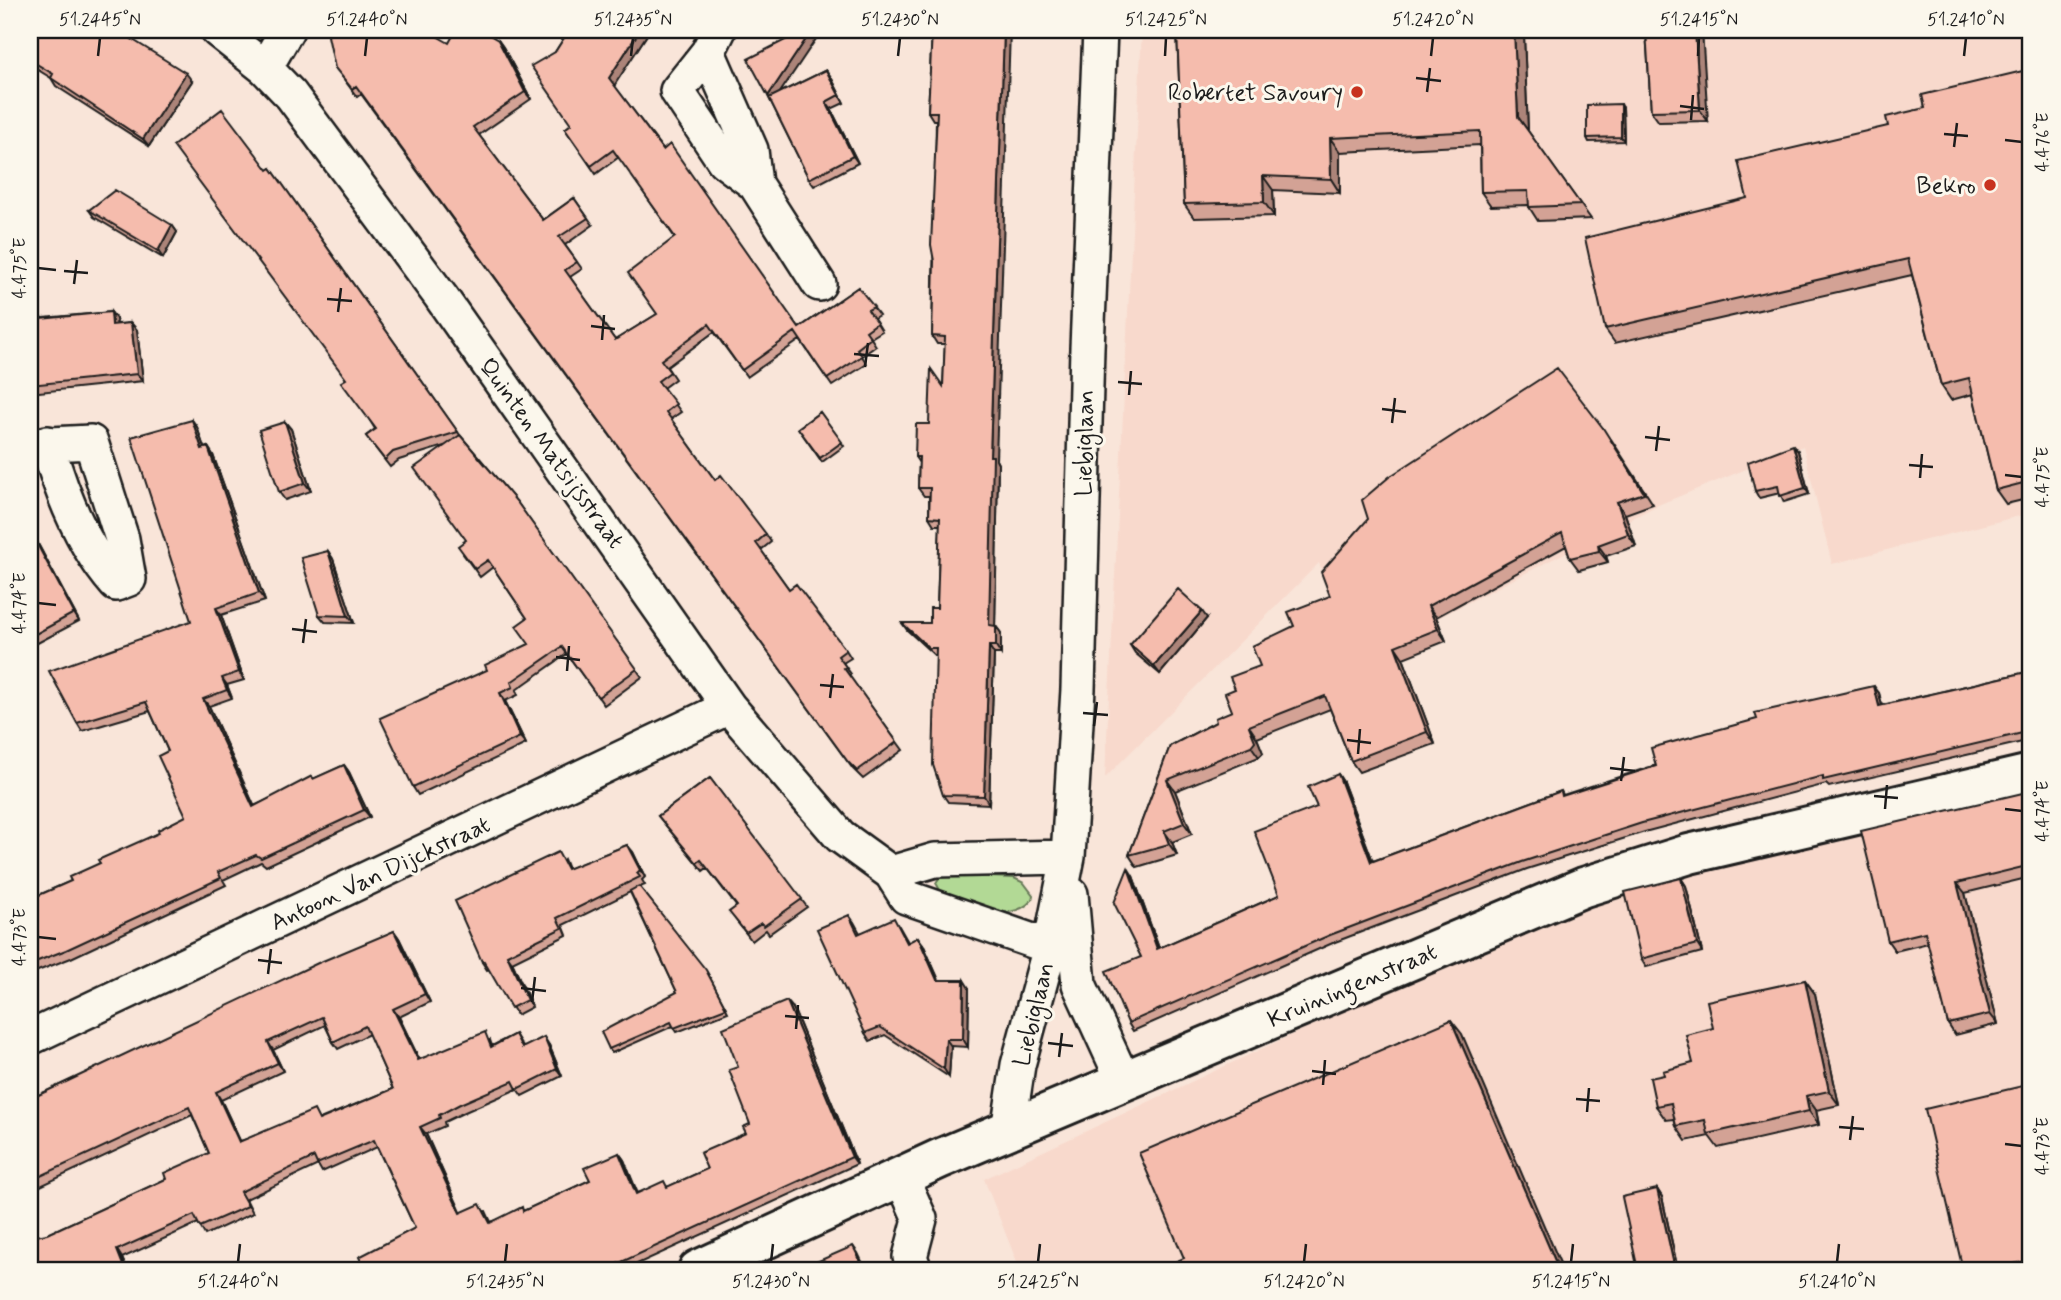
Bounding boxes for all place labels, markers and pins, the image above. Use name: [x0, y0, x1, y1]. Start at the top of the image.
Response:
place label: Robertet Savoury: [1168, 78, 1343, 109]
marker: Robertet Savoury: [1349, 84, 1365, 100]
place label: Bekro: [1916, 171, 1976, 202]
marker: Bekro: [1982, 177, 1998, 193]

